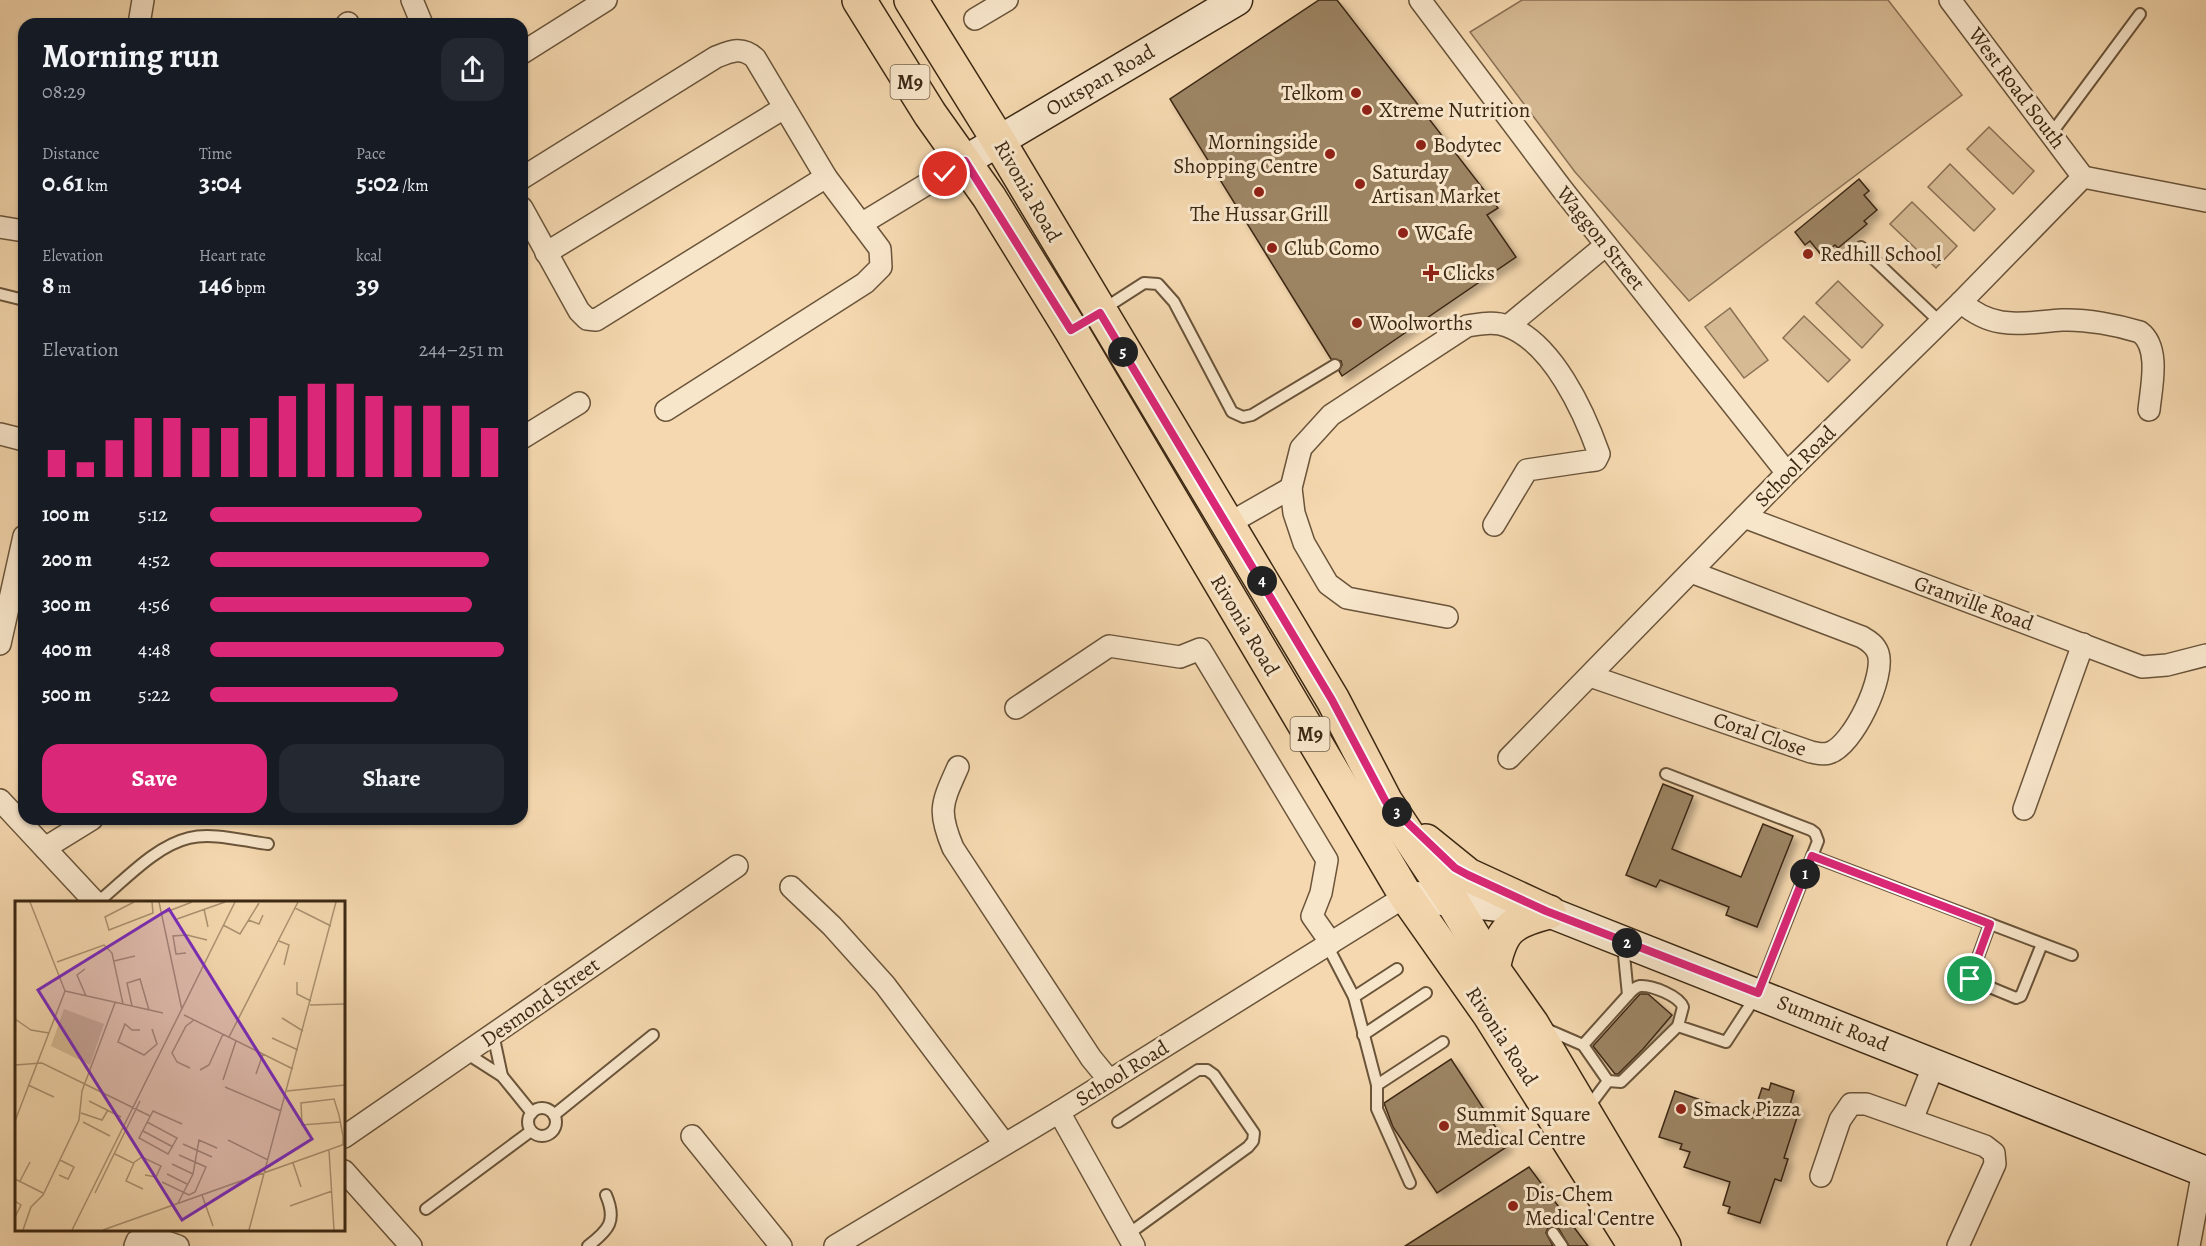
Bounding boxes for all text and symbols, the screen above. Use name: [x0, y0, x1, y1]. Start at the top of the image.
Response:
street label: West Road South: [1961, 21, 2072, 155]
text: Morning run: [42, 33, 219, 78]
street label: Outspan Road: [1040, 37, 1160, 123]
button: share: [441, 38, 504, 101]
road number: M9: [890, 65, 930, 99]
text: 08:29: [42, 78, 86, 105]
place label: Telkom: [1281, 79, 1344, 107]
marker: Telkom: [1349, 86, 1363, 100]
place label: Xtreme Nutrition: [1379, 96, 1530, 124]
marker: Xtreme Nutrition: [1360, 103, 1374, 117]
place label: Morningside Shopping Centre: [1173, 128, 1318, 180]
place label: Bodytec: [1433, 131, 1502, 159]
street label: Rivonia Road: [988, 135, 1069, 248]
marker: Bodytec: [1414, 138, 1428, 152]
text: Distance: [42, 143, 99, 165]
text: Time: [199, 143, 232, 165]
text: Pace: [356, 143, 386, 165]
marker: Morningside Shopping Centre: [1323, 147, 1337, 161]
pin: [919, 148, 970, 199]
icon: check: [928, 157, 961, 190]
place label: Saturday Artisan Market: [1371, 158, 1500, 210]
text: 0.61: [42, 165, 84, 200]
text: 3:04: [199, 165, 242, 200]
text: 5:02: [356, 165, 399, 200]
text: km: [84, 175, 108, 197]
text: /km: [399, 175, 429, 197]
marker: Saturday Artisan Market: [1353, 177, 1367, 191]
street label: Waggon Street: [1550, 179, 1652, 296]
marker: The Hussar Grill: [1252, 185, 1266, 199]
place label: The Hussar Grill: [1190, 200, 1328, 228]
place label: WCafe: [1414, 219, 1473, 247]
marker: WCafe: [1396, 226, 1410, 240]
place label: Club Como: [1284, 234, 1380, 262]
place label: Redhill School: [1820, 240, 1941, 268]
marker: Club Como: [1265, 241, 1279, 255]
text: Elevation: [42, 245, 103, 267]
text: Heart rate: [199, 245, 266, 267]
text: kcal: [356, 245, 382, 267]
marker: Redhill School: [1801, 247, 1815, 261]
place label: Clicks: [1443, 259, 1495, 287]
marker: Clicks: [1424, 266, 1438, 280]
text: 8: [42, 267, 54, 302]
text: 146: [199, 267, 233, 302]
text: 39: [356, 267, 379, 302]
text: m: [54, 277, 71, 299]
text: bpm: [233, 277, 266, 299]
place label: Woolworths: [1368, 309, 1473, 337]
marker: Woolworths: [1350, 316, 1364, 330]
text: Elevation: [42, 336, 119, 363]
text: 244–251 m: [419, 336, 504, 363]
pin: 5: [1108, 337, 1138, 367]
text: 5: [1120, 341, 1126, 363]
street label: School Road: [1748, 419, 1842, 513]
text: 100 m: [42, 501, 90, 528]
text: 5:12: [138, 501, 168, 528]
text: 200 m: [42, 546, 92, 573]
text: 4:52: [138, 546, 170, 573]
pin: 4: [1247, 566, 1277, 596]
street label: Granville Road: [1910, 568, 2038, 638]
street label: Rivonia Road: [1204, 569, 1286, 681]
text: 4: [1258, 570, 1266, 592]
text: 300 m: [42, 591, 91, 618]
text: 4:56: [138, 591, 170, 618]
text: 400 m: [42, 636, 92, 663]
text: 4:48: [138, 636, 171, 663]
text: 500 m: [42, 681, 91, 708]
text: 5:22: [138, 681, 170, 708]
street label: Coral Close: [1710, 705, 1810, 763]
road number: M9: [1290, 717, 1330, 751]
button: Save: [42, 744, 267, 813]
button: Share: [279, 744, 504, 813]
pin: 3: [1382, 797, 1412, 827]
text: 3: [1394, 801, 1400, 823]
pin: 1: [1790, 859, 1820, 889]
text: 1: [1802, 863, 1808, 885]
inset map: [15, 901, 345, 1231]
pin: 2: [1612, 928, 1642, 958]
text: 2: [1623, 932, 1631, 954]
street label: Desmond Street: [475, 951, 605, 1053]
pin: [1944, 953, 1995, 1004]
icon: arrive: [1953, 962, 1986, 995]
street label: Rivonia Road: [1459, 981, 1545, 1092]
street label: Summit Road: [1773, 988, 1894, 1058]
street label: School Road: [1070, 1033, 1174, 1113]
place label: Smack Pizza: [1693, 1095, 1801, 1123]
place label: Summit Square Medical Centre: [1456, 1100, 1590, 1152]
marker: Smack Pizza: [1674, 1102, 1688, 1116]
marker: Summit Square Medical Centre: [1437, 1119, 1451, 1133]
place label: Dis-Chem Medical Centre: [1525, 1180, 1655, 1232]
marker: Dis-Chem Medical Centre: [1506, 1199, 1520, 1213]

